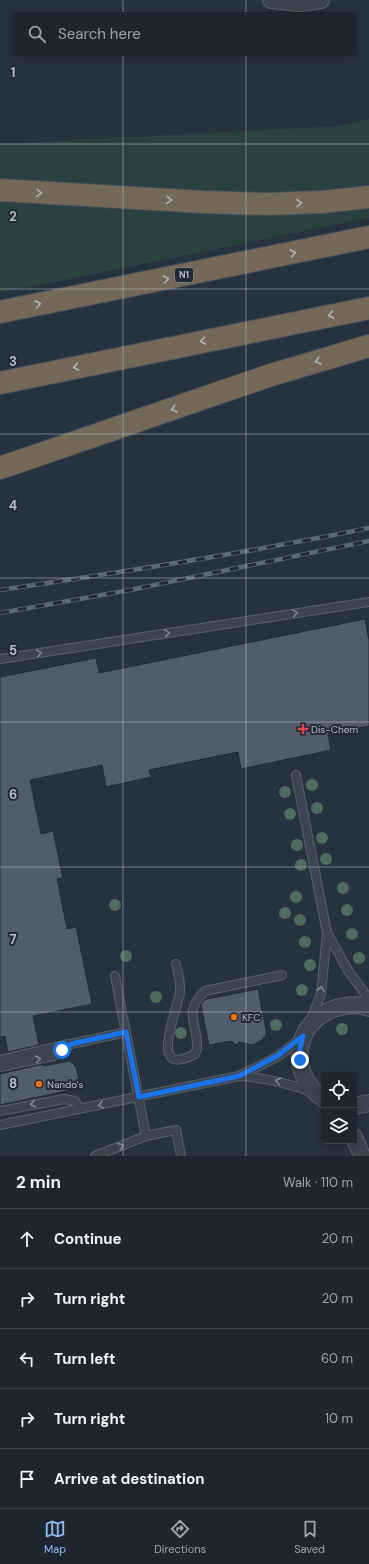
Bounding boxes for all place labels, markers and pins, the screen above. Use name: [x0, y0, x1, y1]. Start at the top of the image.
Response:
place label: Dis-Chem: [311, 723, 358, 736]
marker: Dis-Chem: [298, 724, 308, 734]
place label: KFC: [242, 1011, 260, 1024]
marker: KFC: [229, 1012, 239, 1022]
place label: Nando's: [47, 1078, 83, 1091]
marker: Nando's: [34, 1079, 44, 1089]

